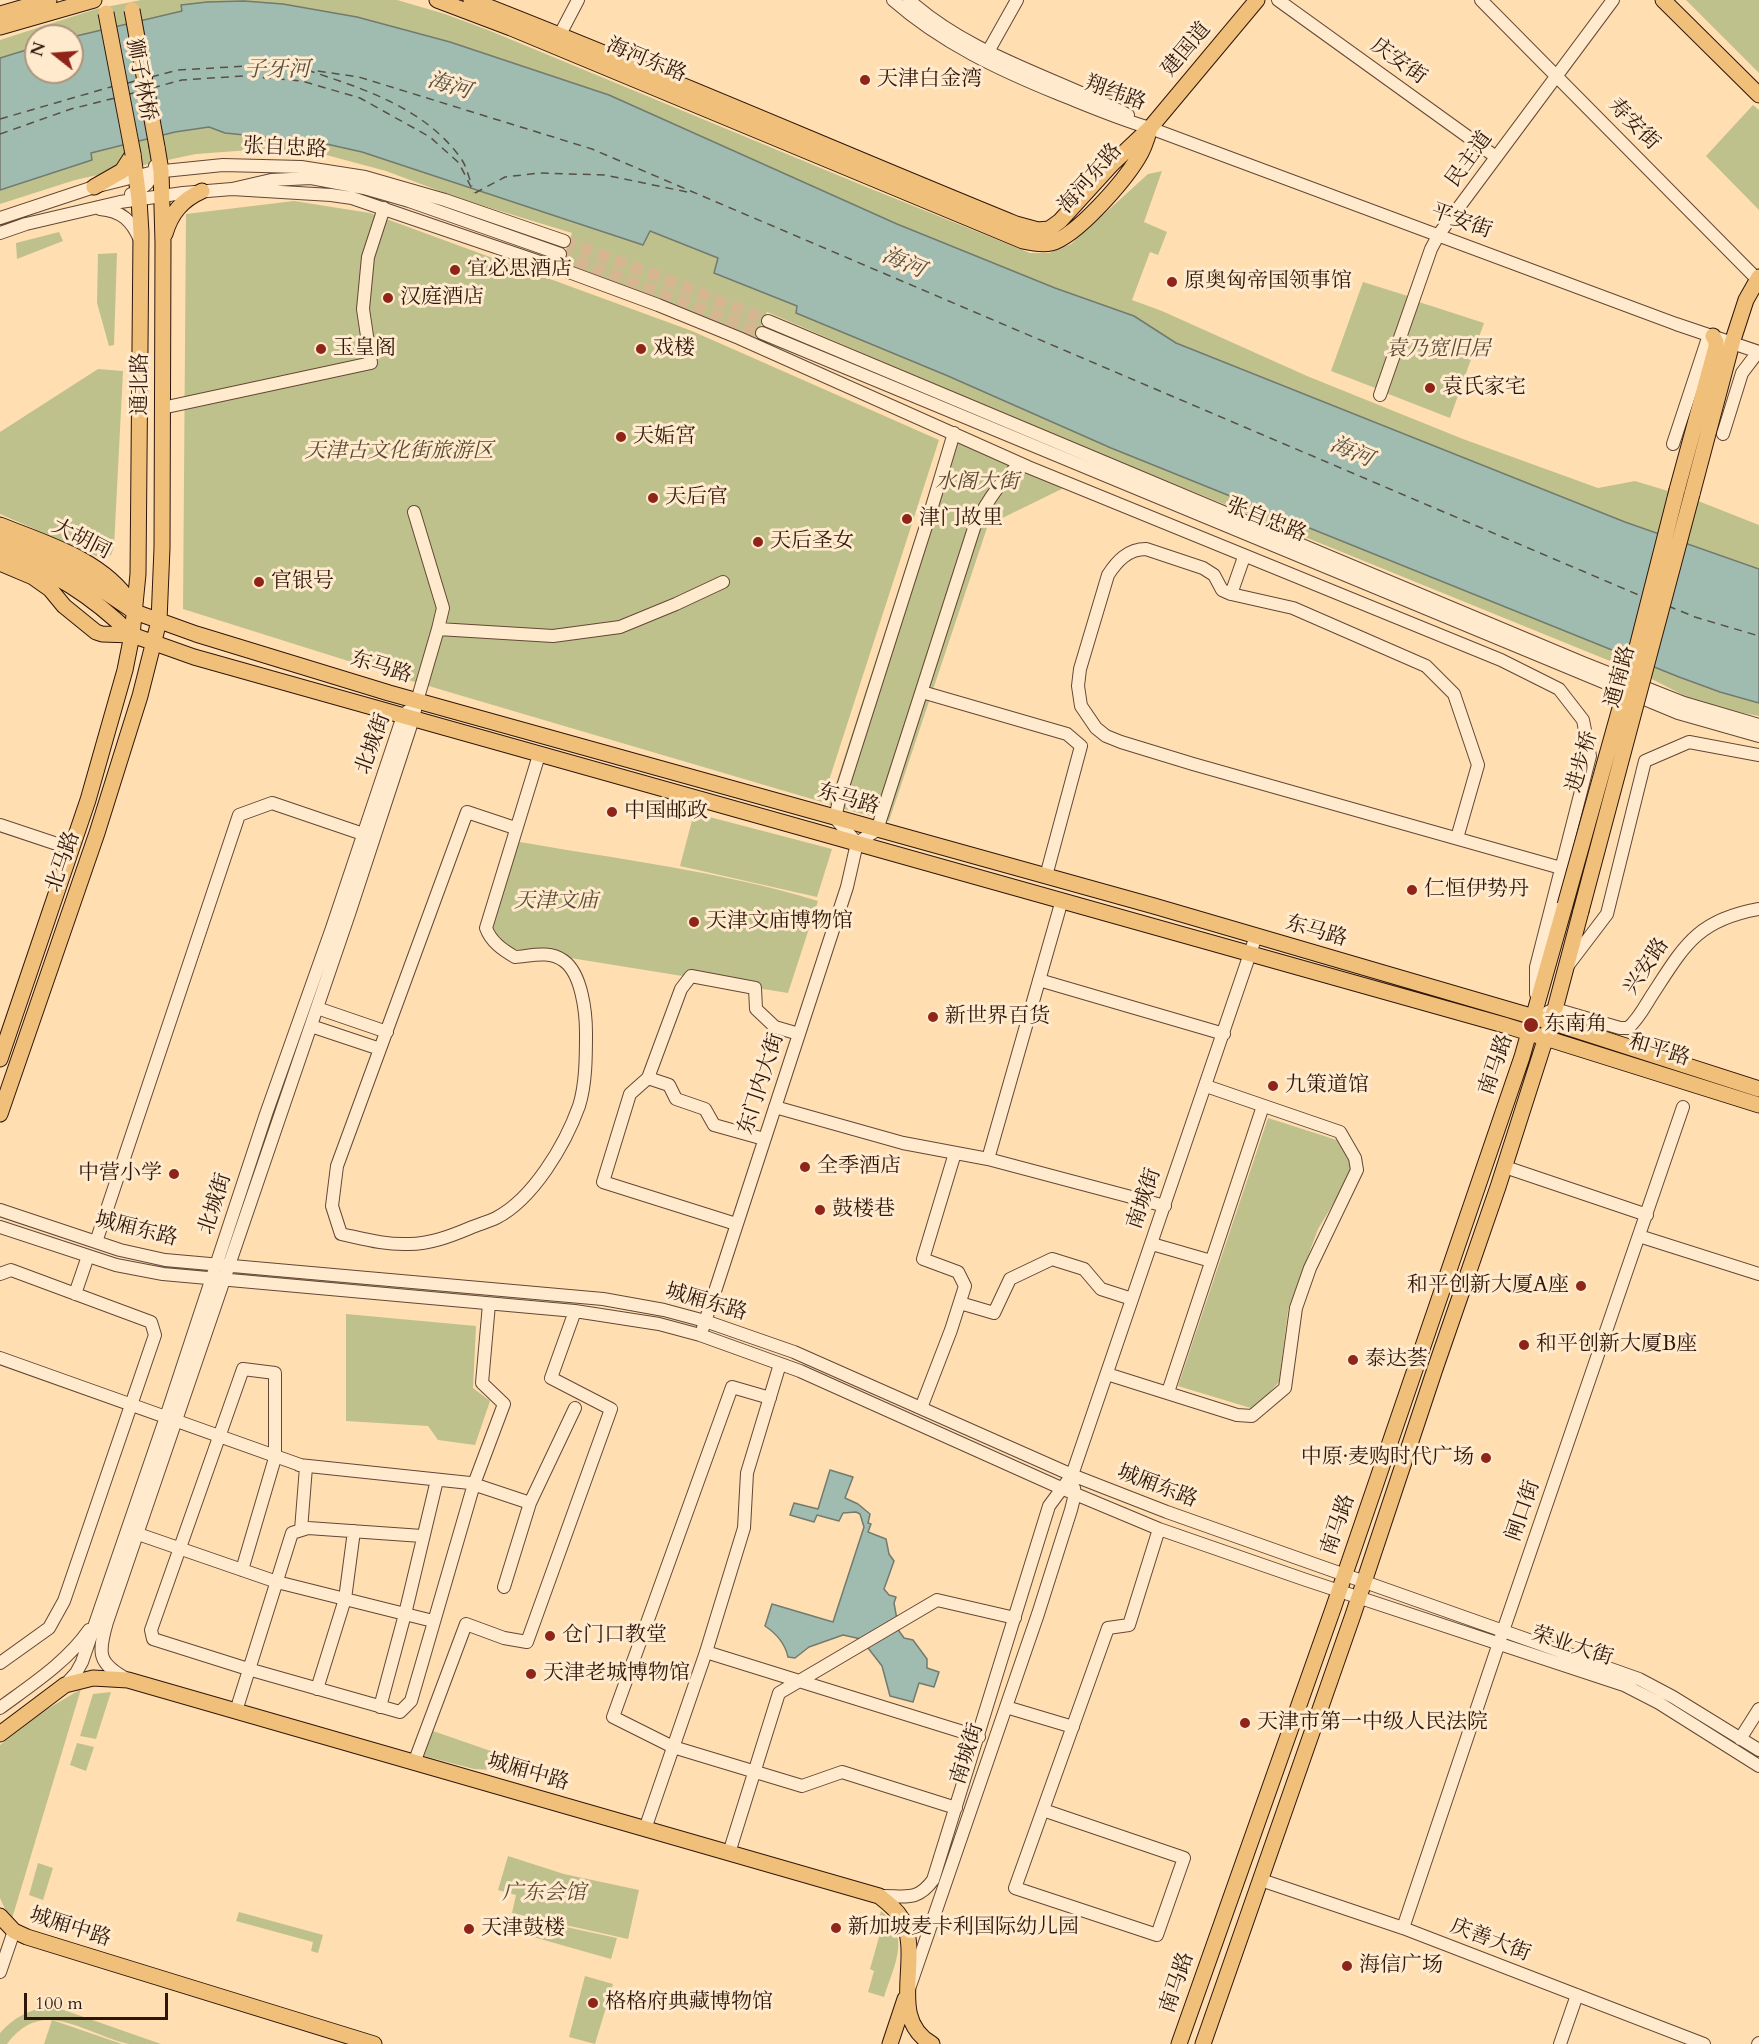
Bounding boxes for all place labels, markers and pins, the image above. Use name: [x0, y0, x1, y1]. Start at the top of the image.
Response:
place label: 天津白金湾: [877, 67, 982, 93]
marker: 天津白金湾: [858, 73, 872, 87]
place label: 宜必思酒店: [467, 257, 572, 283]
marker: 宜必思酒店: [448, 263, 462, 277]
place label: 原奥匈帝国领事馆: [1184, 269, 1352, 295]
marker: 原奥匈帝国领事馆: [1165, 275, 1179, 289]
place label: 汉庭酒店: [400, 285, 484, 311]
marker: 汉庭酒店: [381, 291, 395, 305]
place label: 玉皇阁: [333, 336, 396, 362]
place label: 戏楼: [653, 336, 695, 362]
marker: 玉皇阁: [314, 342, 328, 356]
marker: 戏楼: [634, 342, 648, 356]
place label: 袁氏家宅: [1442, 375, 1526, 401]
marker: 袁氏家宅: [1423, 381, 1437, 395]
place label: 天姤宮: [633, 424, 696, 450]
marker: 天姤宮: [614, 430, 628, 444]
place label: 天后官: [665, 485, 728, 511]
marker: 天后官: [646, 491, 660, 505]
place label: 津门故里: [919, 506, 1003, 532]
marker: 津门故里: [900, 512, 914, 526]
place label: 天后圣女: [770, 529, 854, 555]
marker: 天后圣女: [751, 535, 765, 549]
place label: 官银号: [271, 569, 334, 595]
marker: 官银号: [252, 575, 266, 589]
place label: 中国邮政: [624, 799, 708, 825]
marker: 中国邮政: [605, 805, 619, 819]
place label: 仁恒伊势丹: [1424, 877, 1529, 903]
marker: 仁恒伊势丹: [1405, 883, 1419, 897]
place label: 天津文庙博物馆: [706, 909, 853, 935]
marker: 天津文庙博物馆: [687, 915, 701, 929]
place label: 新世界百货: [945, 1004, 1050, 1030]
marker: 新世界百货: [926, 1010, 940, 1024]
place label: 东南角: [1544, 1012, 1607, 1038]
marker: 东南角: [1522, 1016, 1540, 1034]
place label: 九策道馆: [1285, 1073, 1369, 1099]
marker: 九策道馆: [1266, 1079, 1280, 1093]
place label: 全季酒店: [817, 1154, 901, 1180]
marker: 全季酒店: [798, 1160, 812, 1174]
place label: 中营小学: [78, 1161, 162, 1187]
marker: 中营小学: [167, 1167, 181, 1181]
place label: 鼓楼巷: [832, 1197, 895, 1223]
marker: 鼓楼巷: [813, 1203, 827, 1217]
place label: 和平创新大厦A座: [1407, 1273, 1569, 1299]
marker: 和平创新大厦A座: [1574, 1279, 1588, 1293]
place label: 和平创新大厦B座: [1536, 1332, 1697, 1358]
marker: 和平创新大厦B座: [1517, 1338, 1531, 1352]
place label: 泰达荟: [1365, 1347, 1428, 1373]
marker: 泰达荟: [1346, 1353, 1360, 1367]
place label: 中原·麦购时代广场: [1301, 1445, 1474, 1471]
marker: 中原·麦购时代广场: [1479, 1451, 1493, 1465]
place label: 仓门口教堂: [562, 1623, 667, 1649]
marker: 仓门口教堂: [543, 1629, 557, 1643]
place label: 天津老城博物馆: [543, 1661, 690, 1687]
marker: 天津老城博物馆: [524, 1667, 538, 1681]
place label: 天津市第一中级人民法院: [1257, 1710, 1488, 1736]
marker: 天津市第一中级人民法院: [1238, 1716, 1252, 1730]
place label: 新加坡麦卡利国际幼儿园: [848, 1915, 1079, 1941]
place label: 天津鼓楼: [481, 1916, 565, 1942]
marker: 新加坡麦卡利国际幼儿园: [829, 1921, 843, 1935]
marker: 天津鼓楼: [462, 1922, 476, 1936]
place label: 海信广场: [1359, 1953, 1443, 1979]
marker: 海信广场: [1340, 1959, 1354, 1973]
place label: 格格府典藏博物馆: [605, 1990, 773, 2016]
marker: 格格府典藏博物馆: [586, 1996, 600, 2010]

